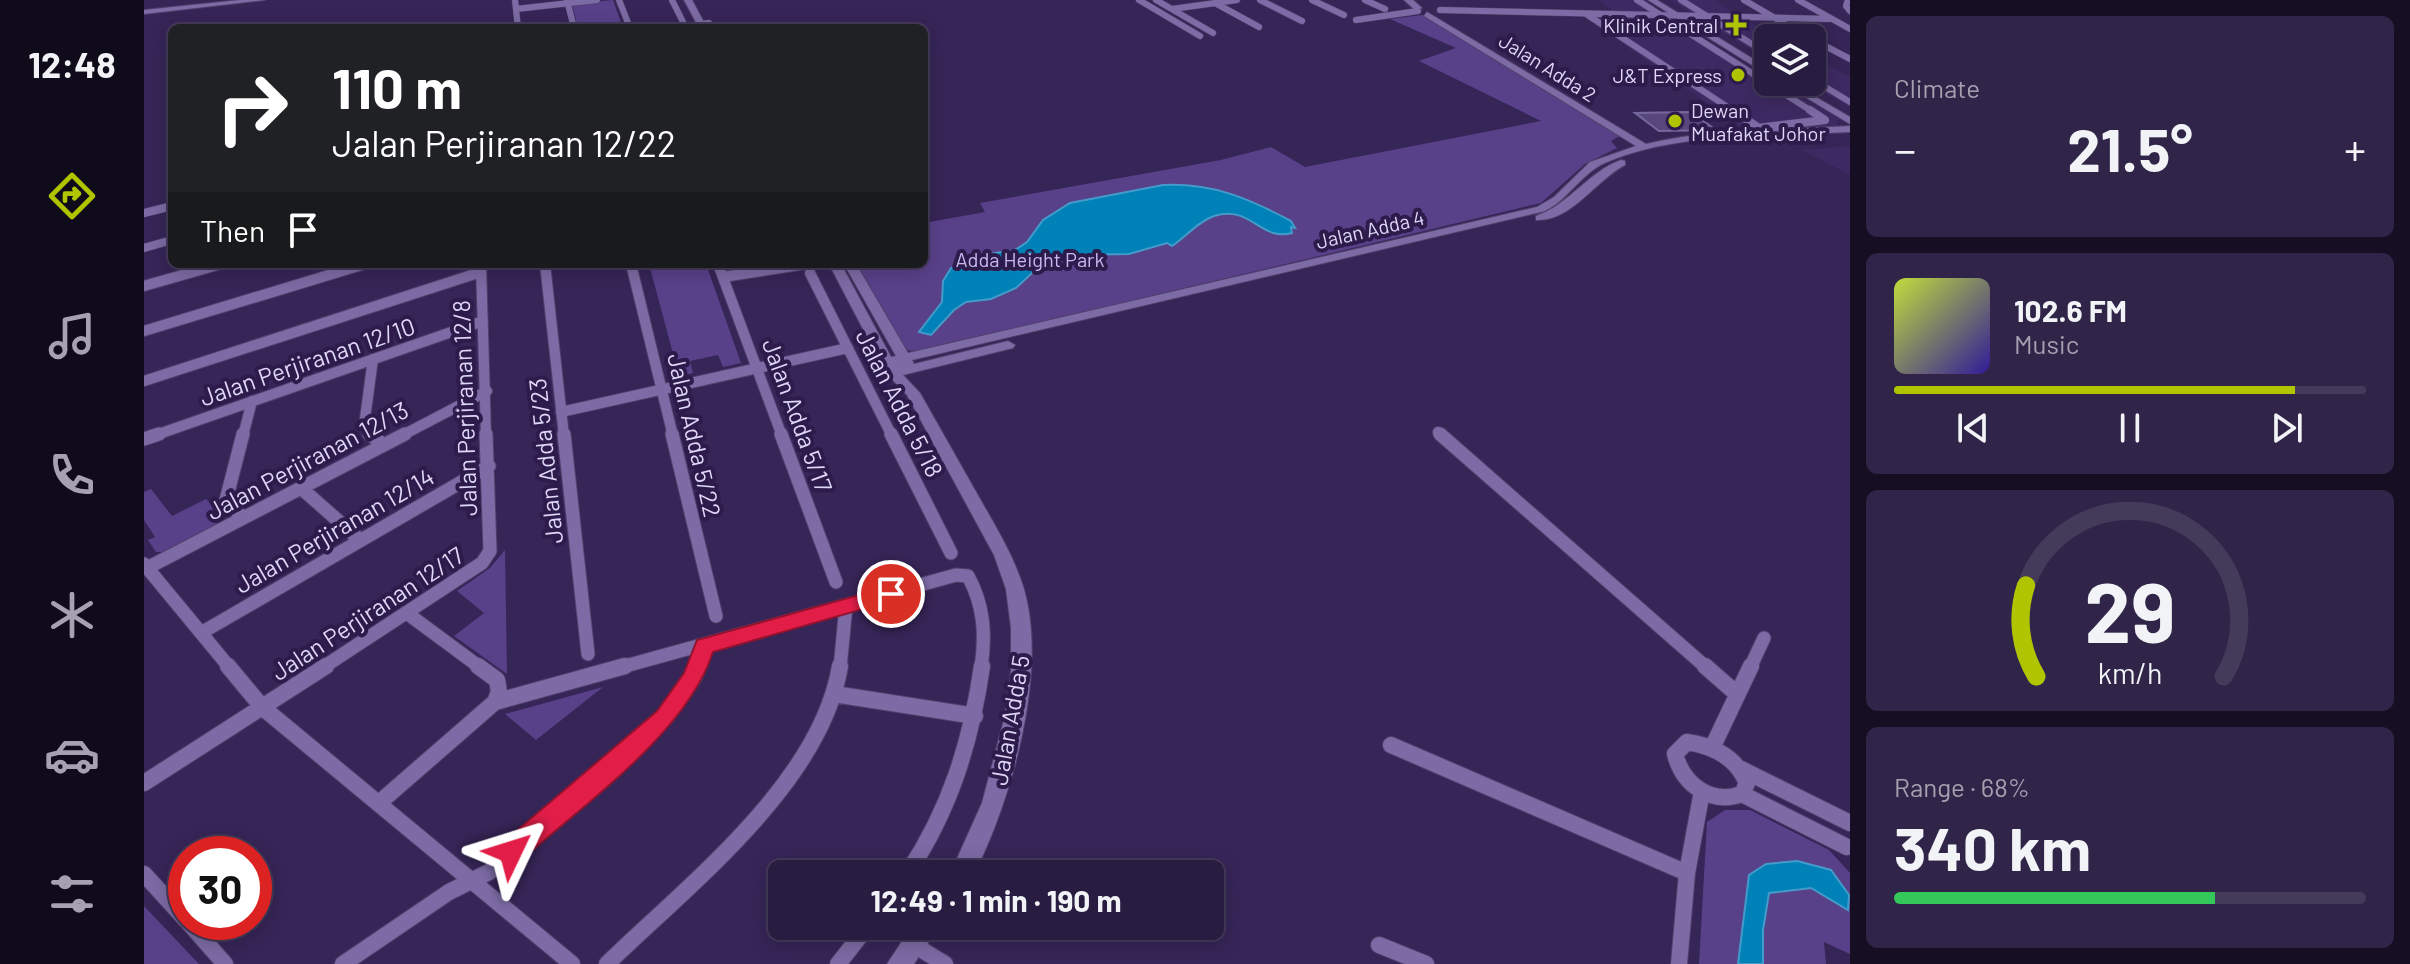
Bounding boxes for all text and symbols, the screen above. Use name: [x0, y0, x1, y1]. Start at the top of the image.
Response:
place label: Klinik Central: [1603, 13, 1718, 37]
marker: Klinik Central: [1725, 14, 1747, 36]
map controls: [1754, 24, 1826, 96]
button: layers: [1754, 24, 1826, 96]
street label: Jalan Adda 2: [1495, 28, 1601, 106]
text: 12:48: [28, 42, 116, 85]
text: 110 m: [332, 53, 462, 120]
icon: right: [200, 56, 304, 160]
place label: J&T Express: [1613, 63, 1722, 87]
marker: J&T Express: [1729, 66, 1747, 84]
text: Climate: [1894, 72, 1980, 103]
place label: Dewan Muafakat Johor: [1691, 98, 1826, 145]
marker: Dewan Muafakat Johor: [1666, 112, 1684, 130]
text: 21.5°: [2067, 112, 2193, 184]
text: Jalan Perjiranan 12/22: [332, 121, 676, 164]
text: −: [1894, 122, 1916, 175]
text: +: [2344, 122, 2366, 175]
icon: directions: [44, 168, 100, 224]
street label: Jalan Adda 4: [1314, 205, 1426, 253]
icon: arrive: [281, 208, 325, 252]
text: Then: [200, 212, 265, 248]
park label: Adda Height Park: [956, 247, 1104, 271]
text: 102.6 FM: [2014, 292, 2127, 328]
street label: Jalan Perjiranan 12/8: [446, 299, 482, 517]
icon: music: [44, 308, 100, 364]
street label: Jalan Perjiranan 12/10: [196, 311, 418, 411]
street label: Jalan Adda 5/18: [850, 324, 950, 482]
text: Music: [2014, 328, 2079, 359]
street label: Jalan Adda 5/17: [757, 334, 839, 496]
street label: Jalan Adda 5/22: [662, 350, 728, 520]
street label: Jalan Adda 5/23: [522, 377, 568, 545]
street label: Jalan Perjiranan 12/13: [201, 395, 413, 525]
icon: previous: [1951, 406, 1995, 450]
icon: pause: [2108, 406, 2152, 450]
icon: next: [2265, 406, 2309, 450]
icon: phone: [44, 447, 100, 503]
street label: Jalan Perjiranan 12/14: [229, 461, 439, 599]
street label: Jalan Perjiranan 12/17: [265, 540, 469, 686]
text: 29: [2085, 559, 2175, 659]
pin: [857, 560, 925, 628]
icon: arrive: [869, 572, 913, 616]
icon: climate: [44, 587, 100, 643]
street label: Jalan Adda 5: [983, 653, 1035, 787]
text: km/h: [2098, 655, 2162, 690]
icon: car: [44, 727, 100, 783]
text: Range · 68%: [1894, 771, 2030, 802]
position arrow: [469, 810, 553, 894]
text: 340 km: [1894, 811, 2091, 883]
speed limit sign: 30: [168, 836, 272, 940]
icon: filters: [44, 866, 100, 922]
text: 12:49 · 1 min · 190 m: [871, 882, 1121, 918]

